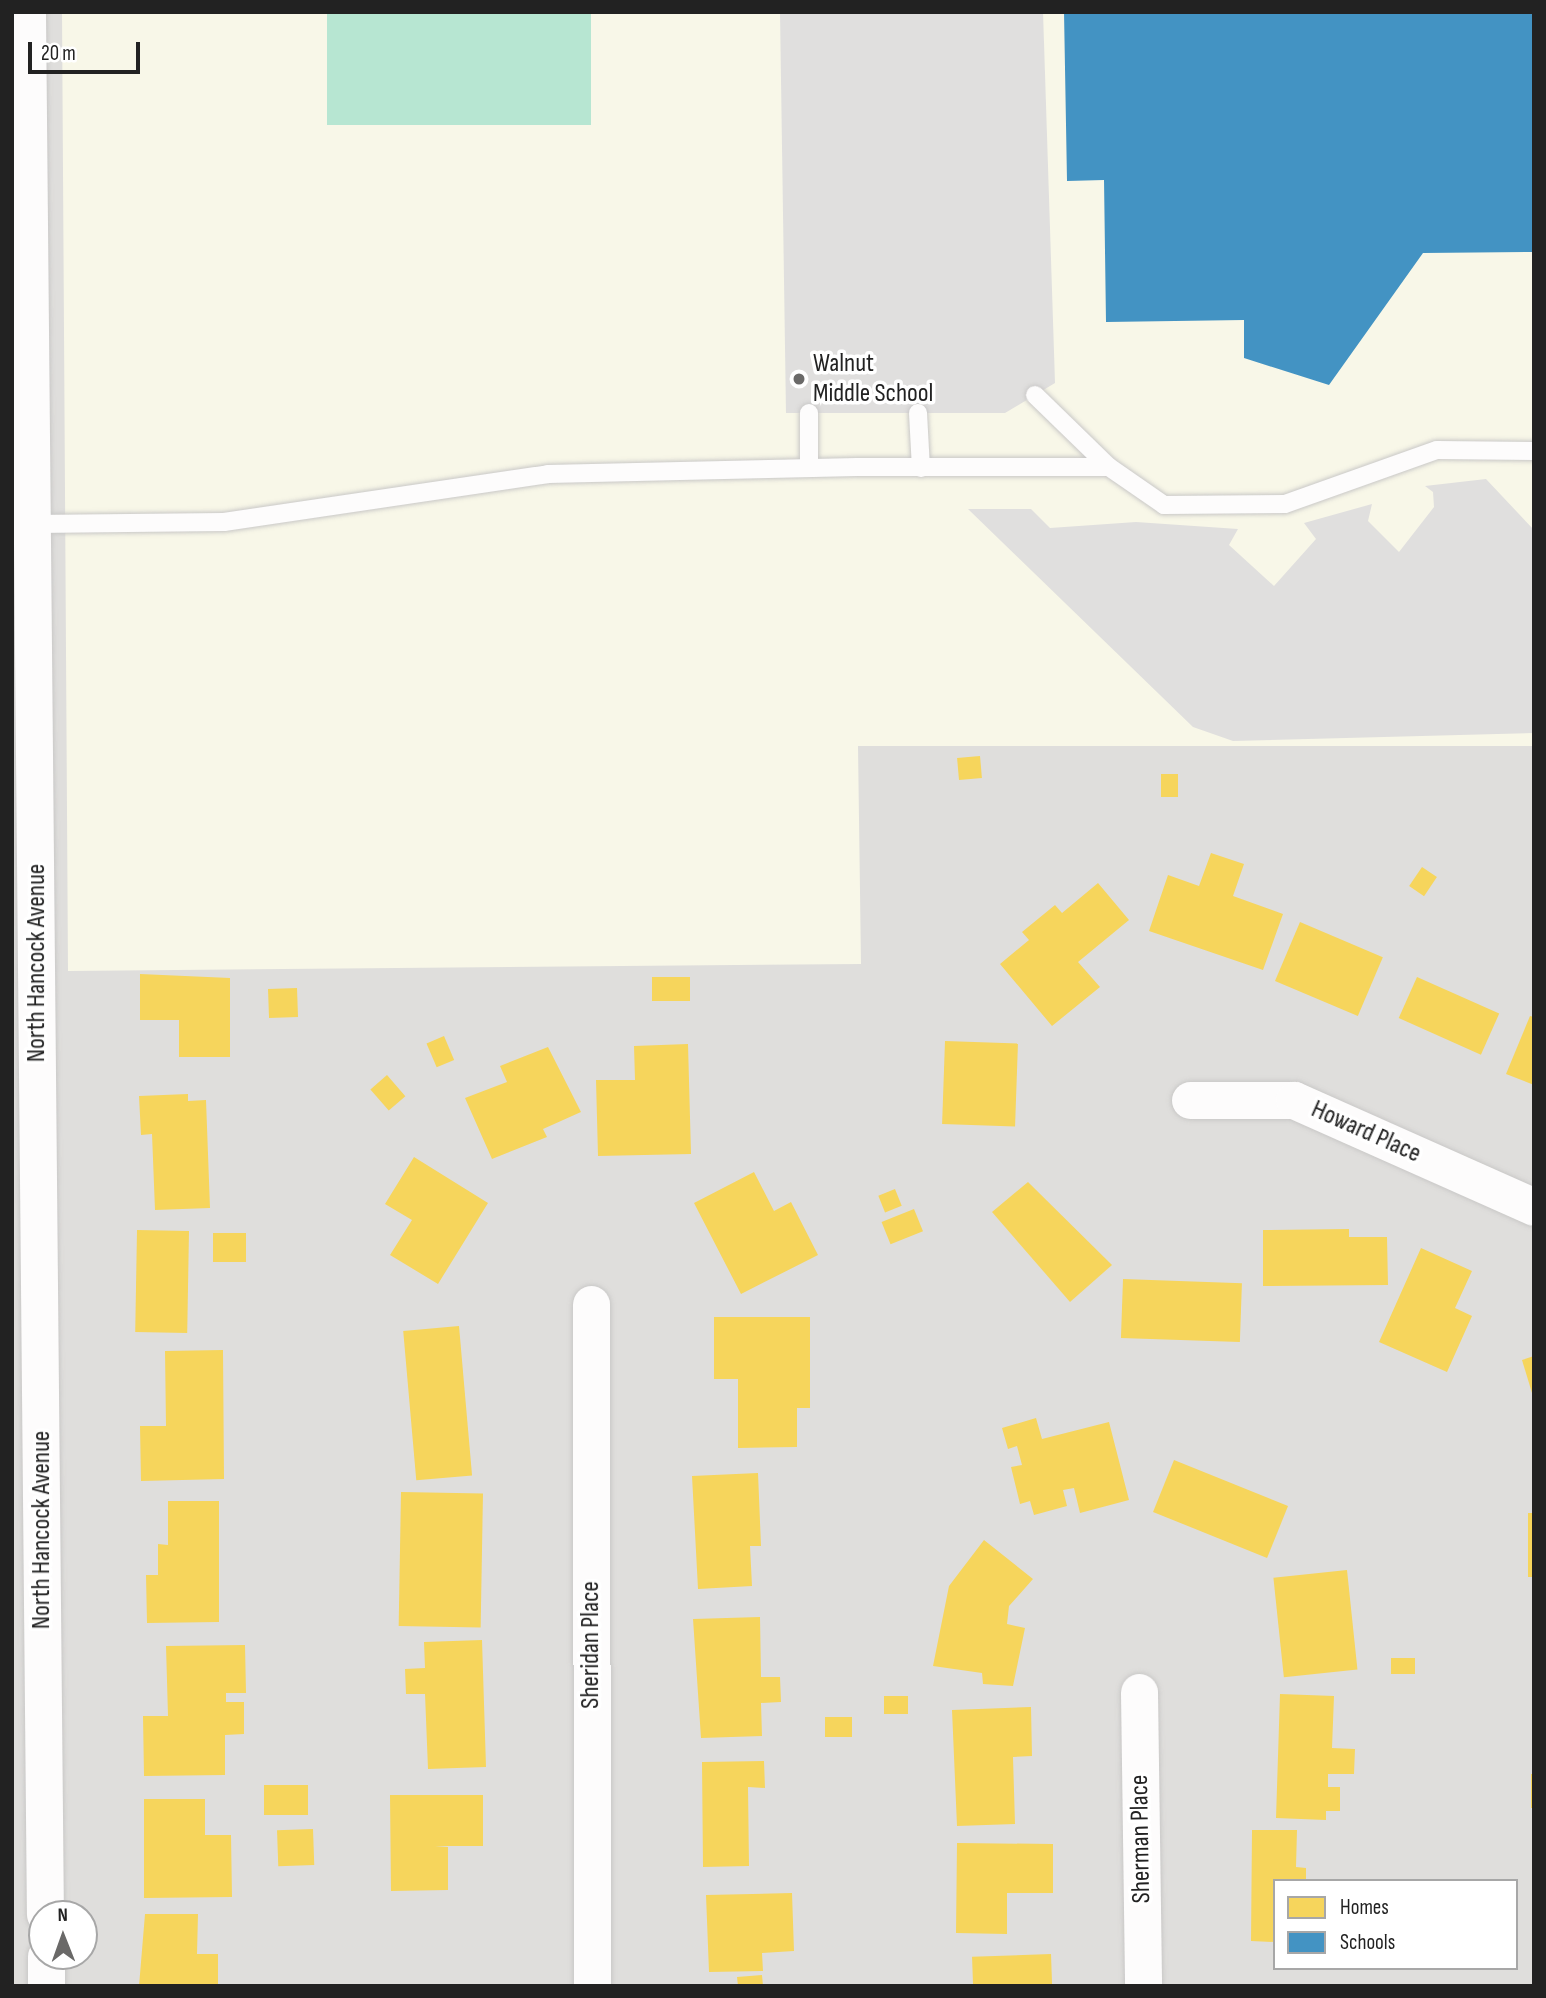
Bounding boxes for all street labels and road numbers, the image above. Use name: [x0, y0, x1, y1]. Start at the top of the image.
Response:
street label: North Hancock Avenue: [21, 864, 53, 1062]
street label: Howard Place: [1306, 1094, 1426, 1170]
street label: North Hancock Avenue: [26, 1431, 58, 1629]
street label: Sheridan Place: [575, 1581, 607, 1709]
street label: Sherman Place: [1124, 1774, 1158, 1904]

